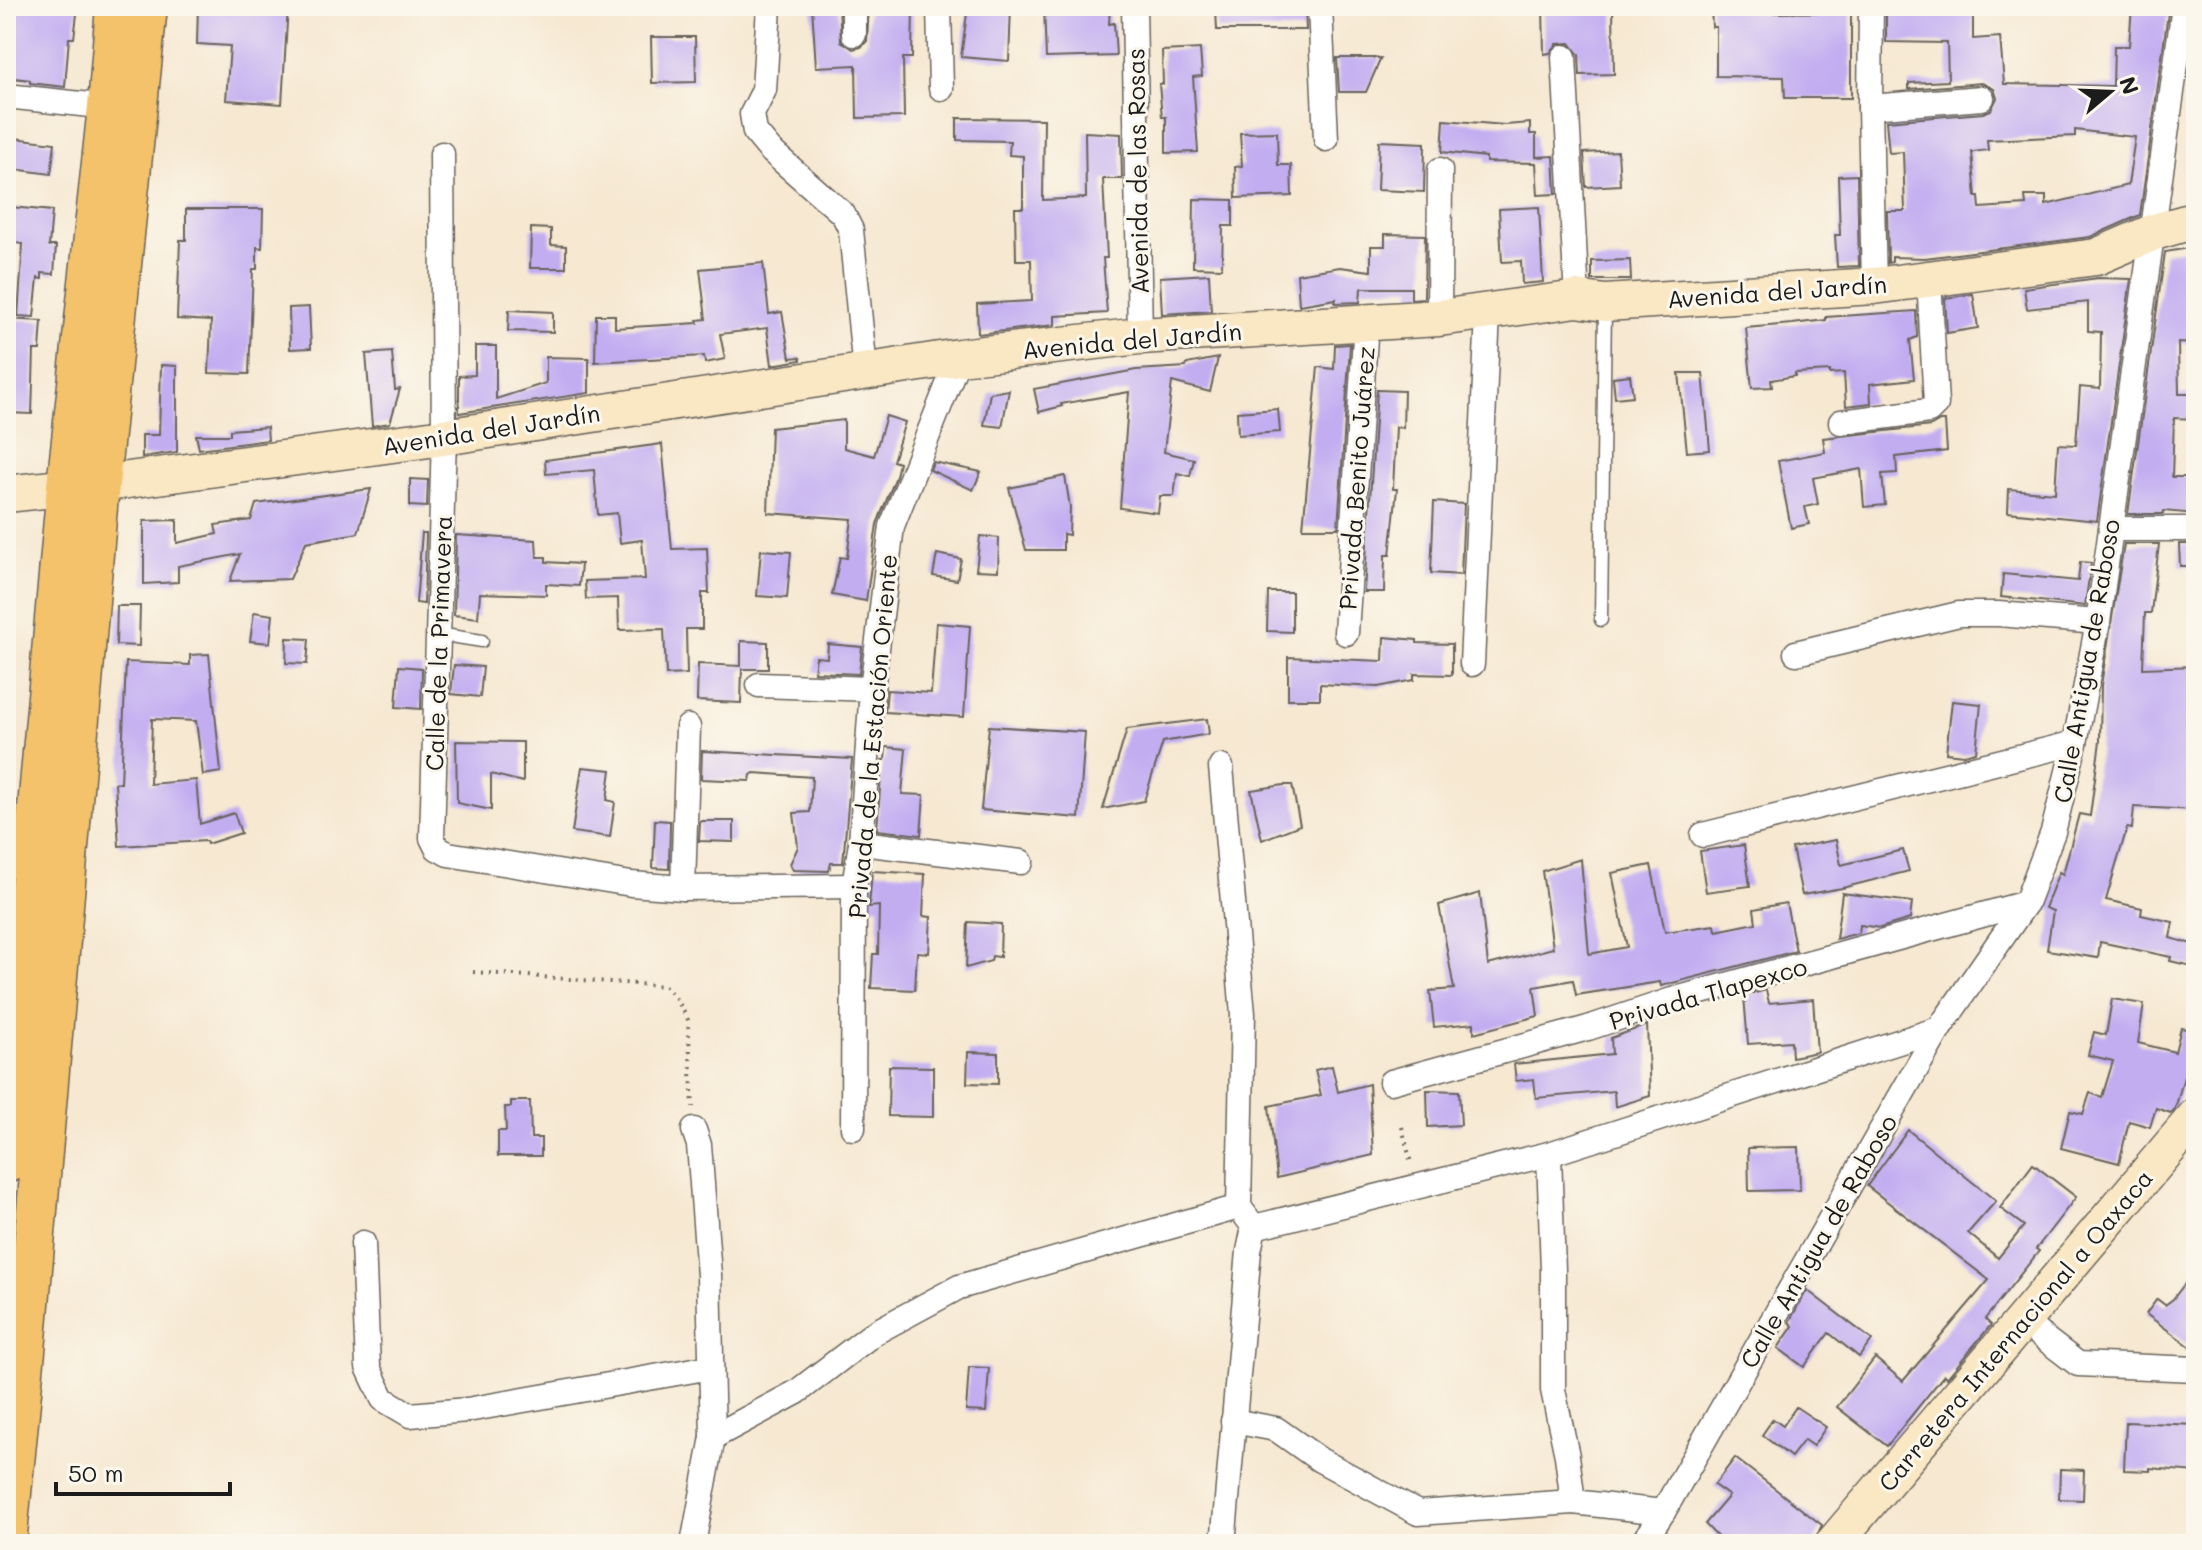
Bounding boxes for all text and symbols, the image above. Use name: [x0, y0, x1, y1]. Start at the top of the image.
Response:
street label: Avenida de las Rosas: [1119, 48, 1155, 294]
north arrow: [2070, 52, 2150, 132]
text: N: [2113, 73, 2146, 98]
street label: Avenida del Jardín: [1666, 268, 1888, 314]
street label: Avenida del Jardín: [1021, 315, 1243, 365]
street label: Privada Benito Juárez: [1331, 345, 1381, 611]
street label: Avenida del Jardín: [380, 396, 602, 462]
street label: Calle de la Primavera: [418, 515, 458, 771]
street label: Calle Antigua de Raboso: [2046, 517, 2126, 805]
street label: Privada de la Estación Oriente: [841, 553, 903, 919]
street label: Privada Tlapexco: [1606, 950, 1810, 1036]
street label: Calle Antigua de Raboso: [1733, 1109, 1903, 1373]
street label: Carretera Internacional a Oaxaca: [1871, 1163, 2159, 1497]
scale bar: [56, 1446, 230, 1496]
text: 50 m: [68, 1457, 124, 1488]

